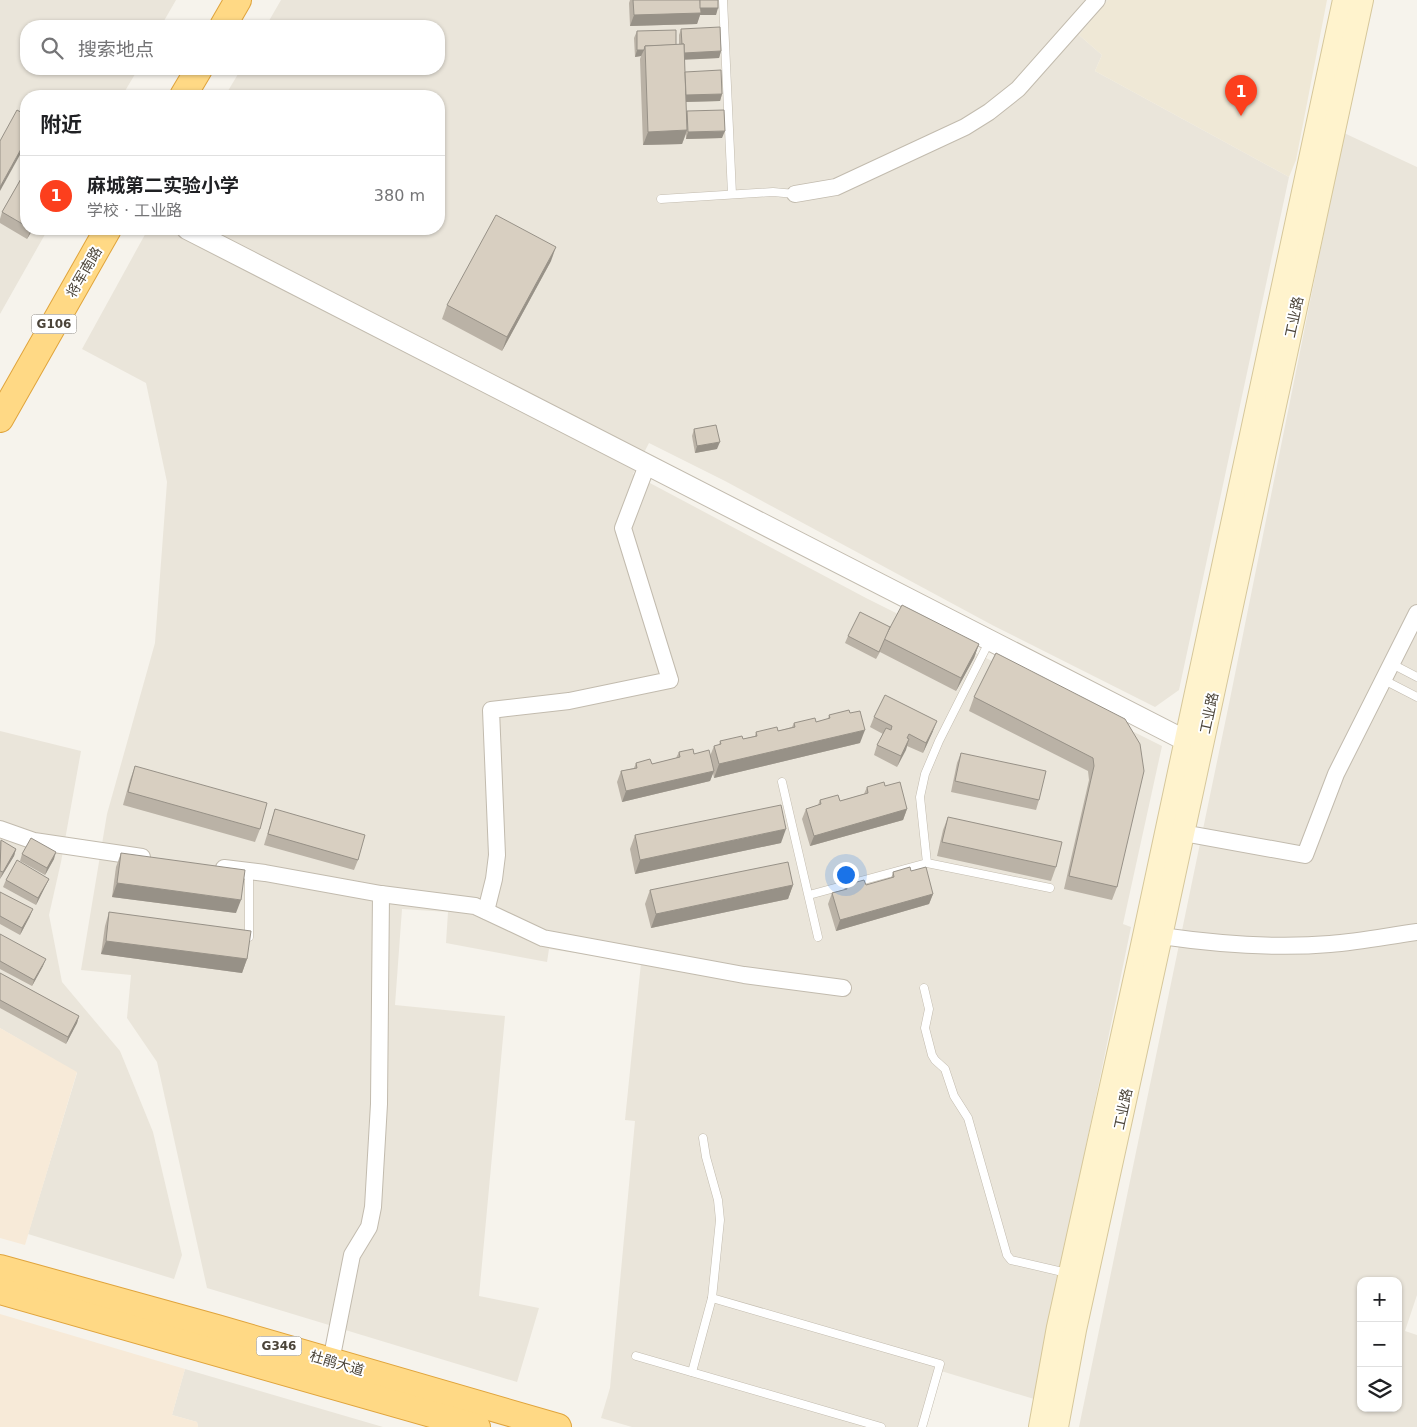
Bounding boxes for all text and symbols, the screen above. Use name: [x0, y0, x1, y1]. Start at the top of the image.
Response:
search box: [20, 20, 445, 75]
icon: search: [38, 34, 66, 62]
text: 搜索地点: [78, 38, 154, 60]
pin: 1: [1225, 75, 1257, 116]
text: 附近: [40, 113, 82, 137]
text: 麻城第二实验小学: [87, 174, 239, 196]
text: 1: [50, 186, 62, 205]
text: 380 m: [374, 186, 425, 205]
text: 学校 · 工业路: [87, 201, 182, 220]
street label: 将军南路: [63, 244, 105, 300]
street label: 工业路: [1282, 295, 1306, 339]
road number: G106: [32, 314, 76, 334]
street label: 工业路: [1197, 691, 1221, 735]
your location: [833, 862, 859, 888]
street label: 工业路: [1111, 1087, 1135, 1131]
map controls: [1357, 1277, 1402, 1412]
button: +: [1357, 1277, 1402, 1322]
button: −: [1357, 1322, 1402, 1367]
road number: G346: [256, 1336, 302, 1355]
street label: 杜鹃大道: [308, 1348, 366, 1378]
button: layers: [1357, 1367, 1402, 1412]

